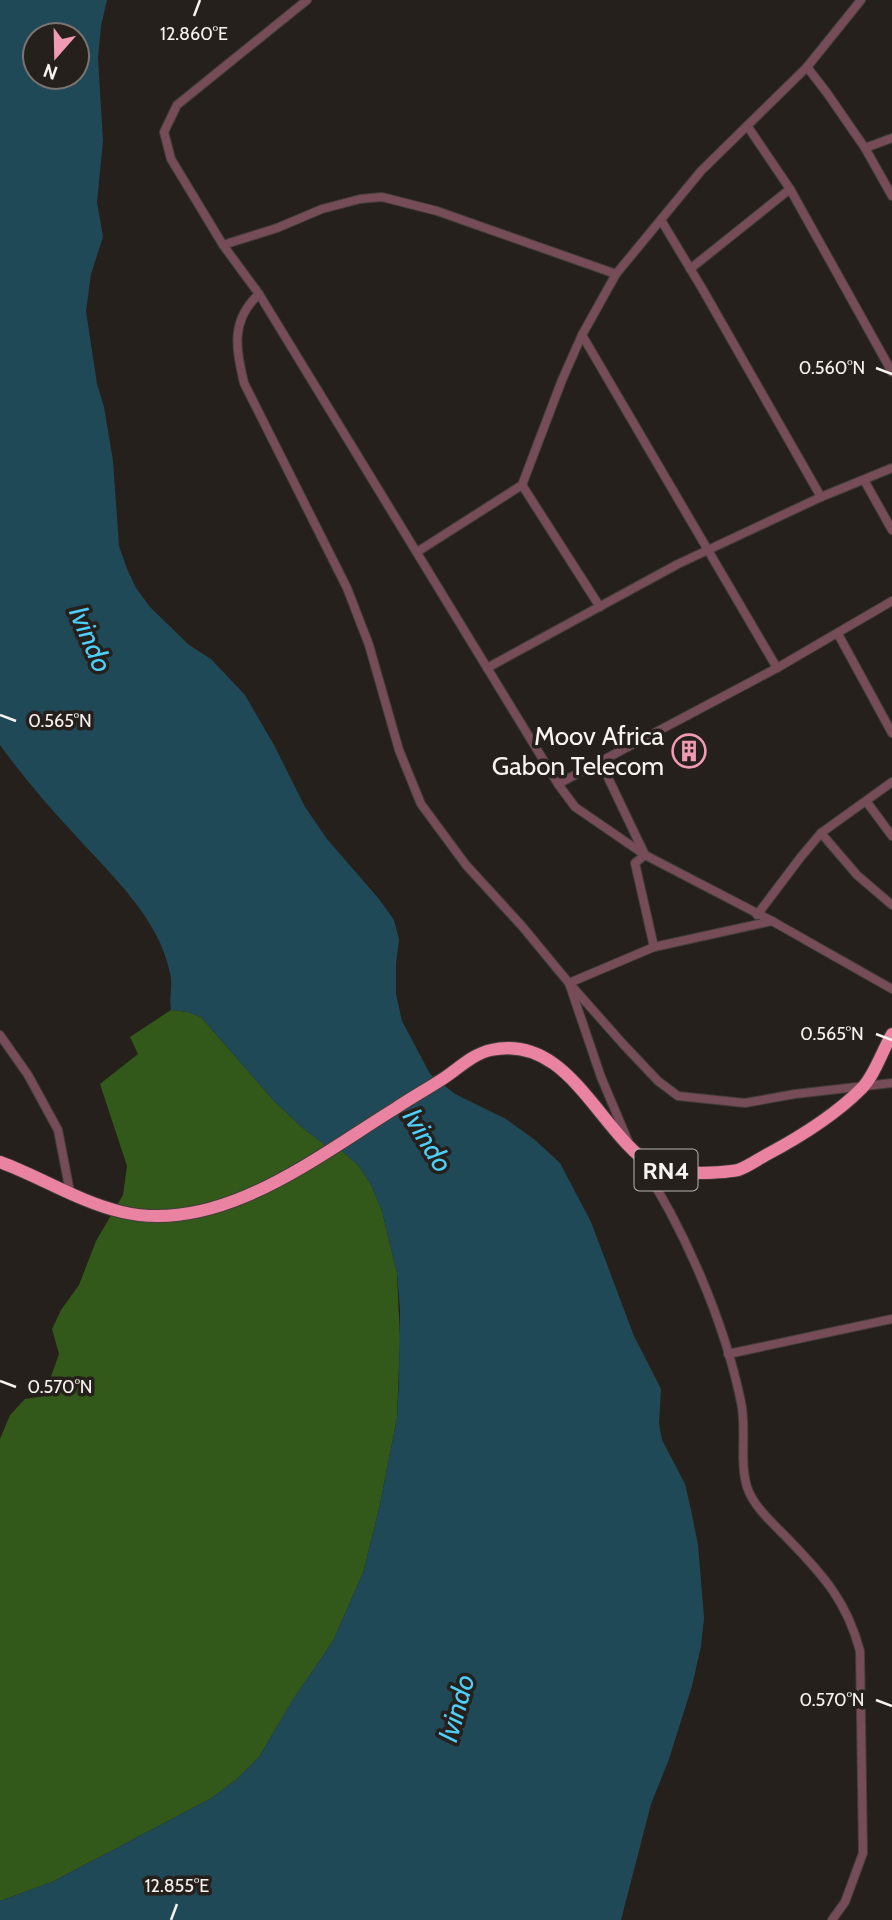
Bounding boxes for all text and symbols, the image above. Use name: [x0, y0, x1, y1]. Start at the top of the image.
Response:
north arrow: [21, 21, 91, 91]
text: 12.860°E: [160, 23, 228, 45]
text: N: [40, 58, 61, 85]
text: 0.560°N: [799, 357, 865, 379]
water label: Ivindo: [62, 601, 120, 677]
text: 0.565°N: [28, 710, 92, 732]
place label: Moov Africa Gabon Telecom: [492, 720, 665, 782]
building icon: Moov Africa Gabon Telecom: [670, 732, 708, 770]
text: 0.565°N: [800, 1023, 864, 1045]
water label: Ivindo: [396, 1102, 460, 1178]
road number: RN4: [634, 1150, 698, 1190]
text: 0.570°N: [27, 1376, 93, 1398]
water label: Ivindo: [430, 1670, 482, 1746]
text: 0.570°N: [799, 1689, 865, 1711]
text: 12.855°E: [145, 1875, 209, 1897]

